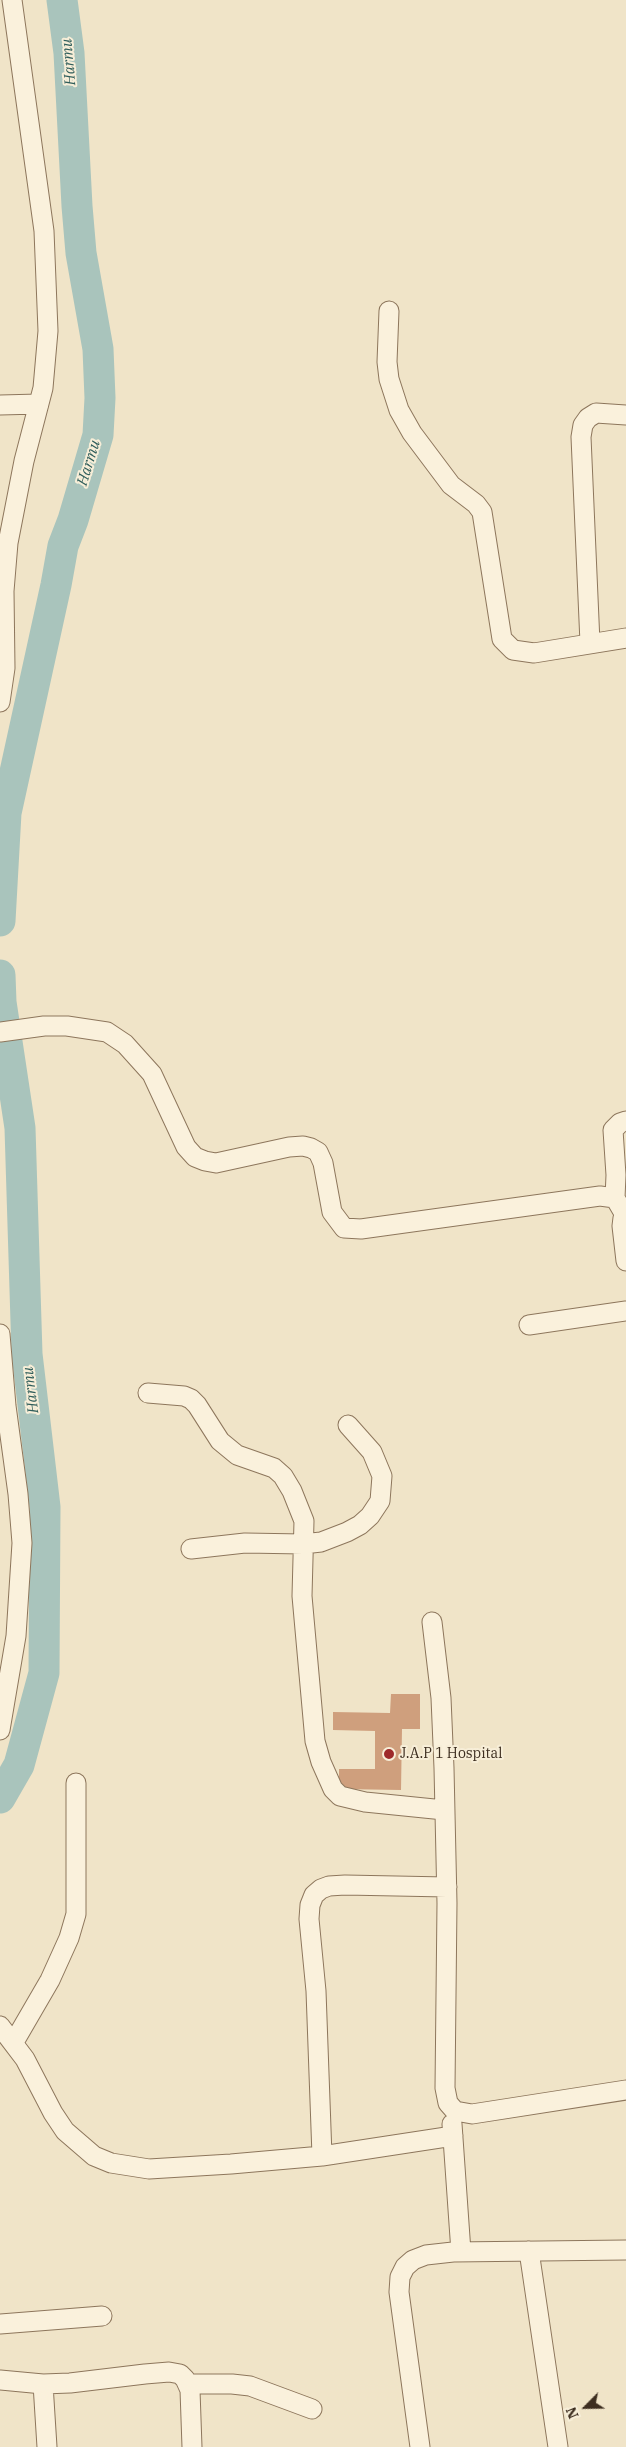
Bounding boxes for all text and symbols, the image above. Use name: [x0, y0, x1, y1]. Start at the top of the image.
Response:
water label: Harmu: [58, 38, 80, 86]
water label: Harmu: [74, 438, 104, 488]
water label: Harmu: [19, 1366, 43, 1414]
place label: J.A.P 1 Hospital: [400, 1746, 502, 1762]
marker: J.A.P 1 Hospital: [382, 1747, 396, 1761]
north arrow: [561, 2382, 611, 2432]
text: N: [562, 2404, 583, 2421]

